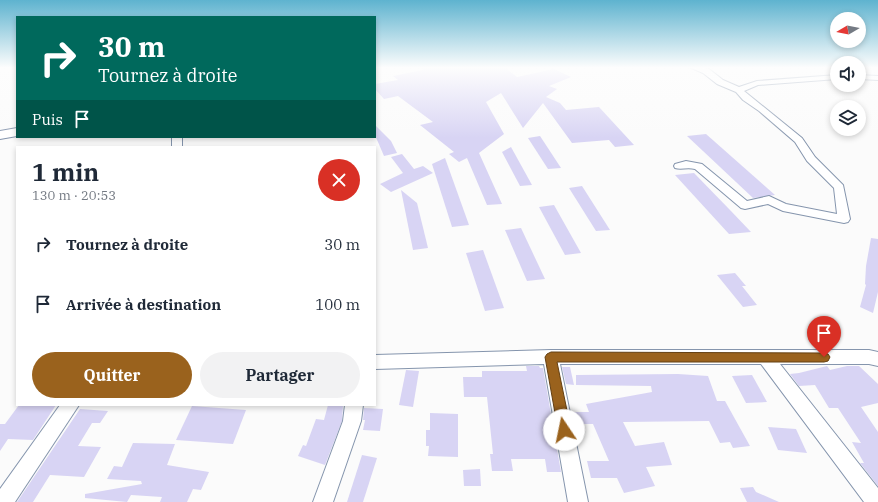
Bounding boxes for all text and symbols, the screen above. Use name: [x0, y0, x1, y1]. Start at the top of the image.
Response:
north arrow: [830, 12, 866, 48]
map controls: [830, 12, 866, 136]
text: 30 m: [98, 28, 165, 65]
icon: right: [32, 32, 84, 84]
button: sound: [830, 56, 866, 92]
text: Tournez à droite: [98, 64, 237, 87]
button: layers: [830, 100, 866, 136]
icon: arrive: [71, 108, 93, 130]
text: Puis: [32, 110, 63, 129]
text: 1 min: [32, 156, 99, 188]
button: close: [318, 159, 360, 201]
text: 130 m · 20:53: [32, 187, 116, 204]
icon: right: [32, 233, 54, 255]
text: Tournez à droite: [66, 235, 188, 254]
text: 30 m: [324, 235, 360, 254]
icon: arrive: [32, 293, 54, 315]
text: Arrivée à destination: [66, 295, 221, 314]
text: 100 m: [315, 295, 360, 314]
pin: [807, 316, 841, 357]
icon: arrive: [813, 322, 835, 344]
button: Quitter: [32, 352, 192, 398]
button: Partager: [200, 352, 360, 398]
position arrow: [543, 409, 585, 451]

